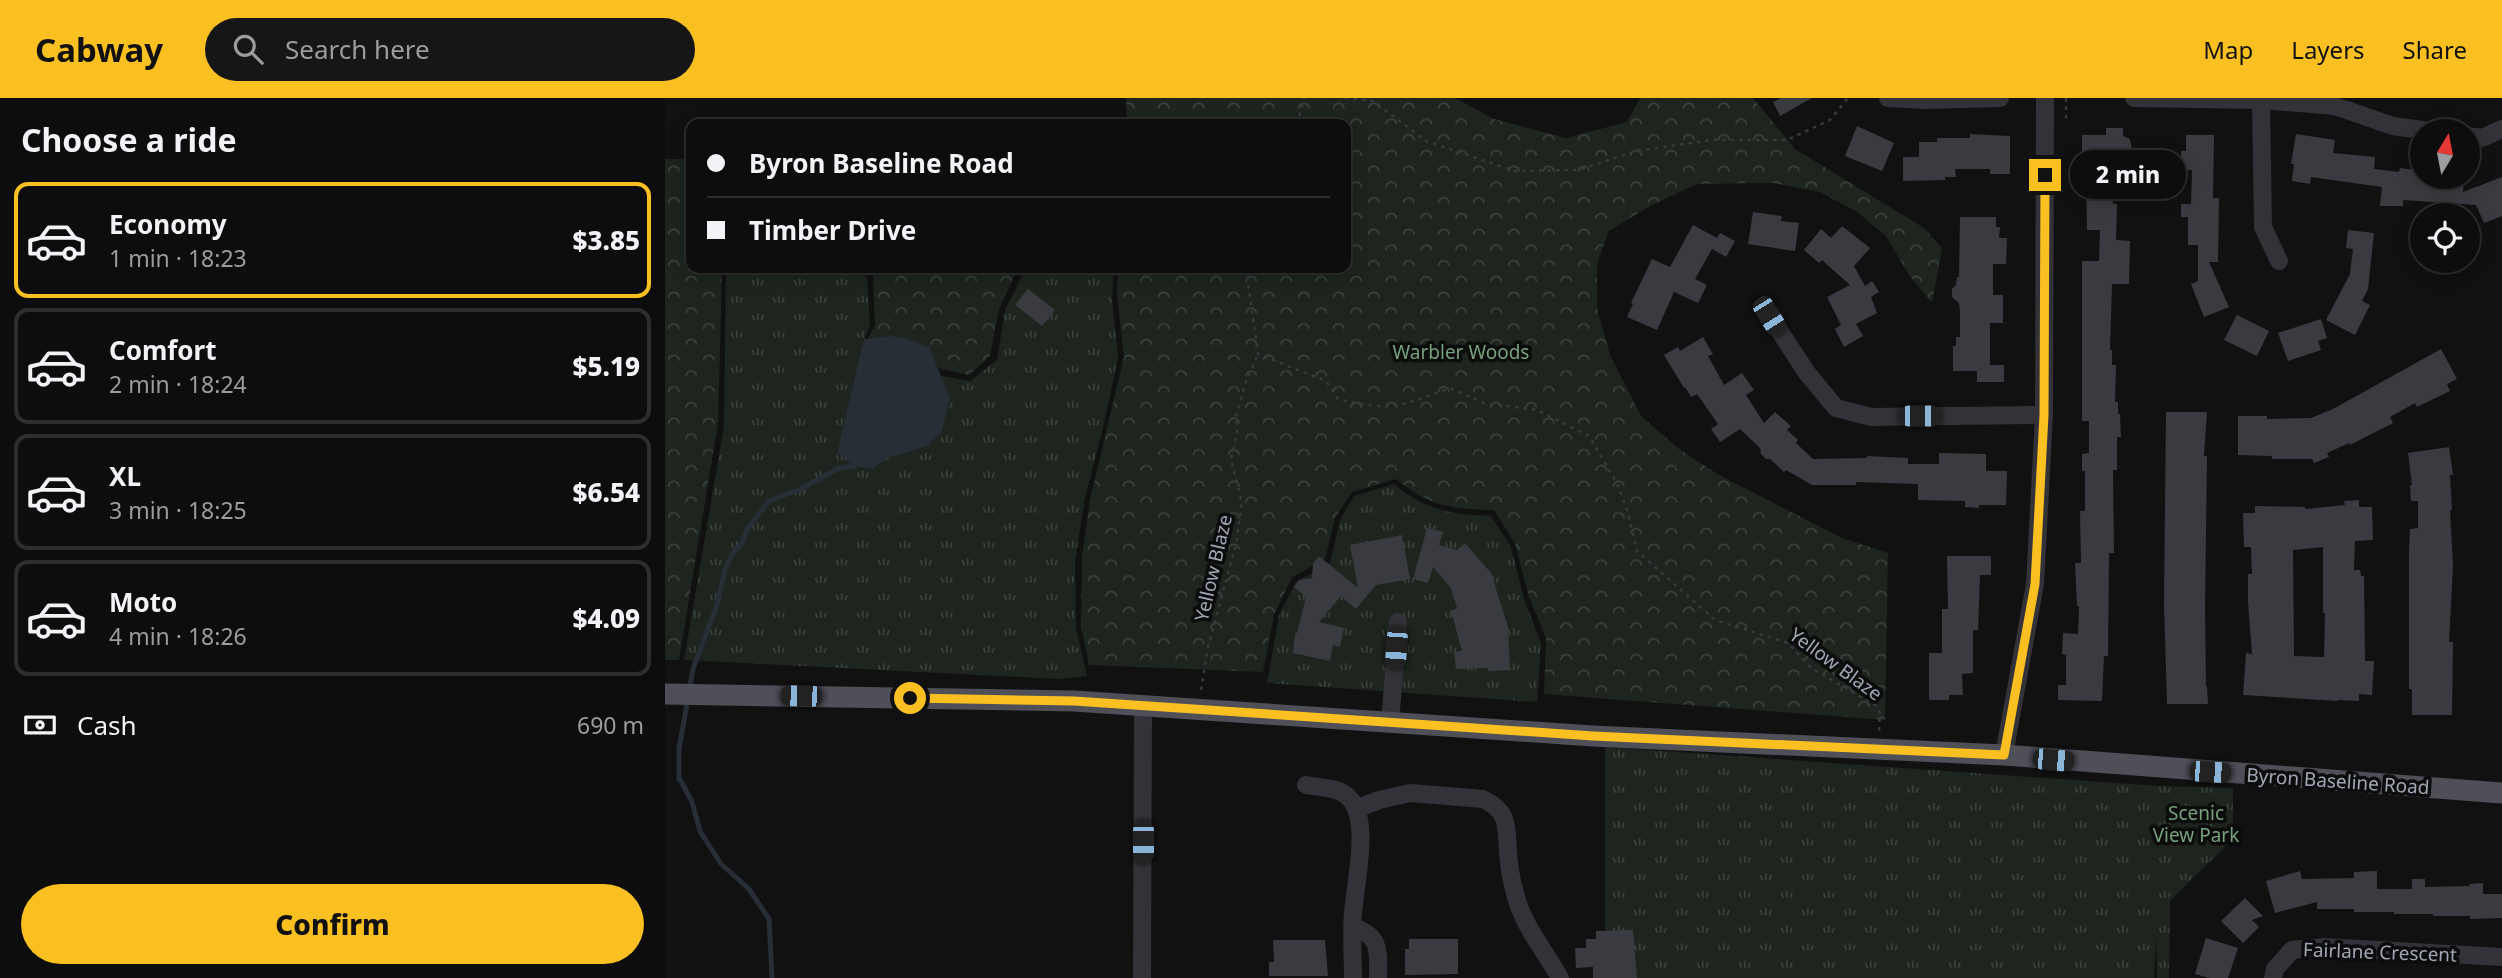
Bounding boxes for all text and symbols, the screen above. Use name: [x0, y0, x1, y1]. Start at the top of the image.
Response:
search box: [205, 18, 695, 81]
text: Cabway: [35, 27, 163, 72]
icon: search: [229, 30, 267, 68]
text: Search here: [285, 31, 430, 67]
text: Map: [2203, 33, 2253, 66]
text: Layers: [2291, 33, 2365, 66]
text: Share: [2403, 33, 2467, 66]
text: Choose a ride: [21, 118, 237, 161]
north arrow: [2410, 119, 2480, 189]
map controls: [2410, 119, 2480, 273]
text: Byron Baseline Road: [749, 145, 1014, 181]
callout: 2 min: [2069, 150, 2185, 200]
text: 2 min: [2096, 158, 2160, 190]
route end: [2029, 159, 2061, 191]
button: locate: [2410, 203, 2480, 273]
text: Economy: [109, 206, 227, 242]
icon: car: [25, 209, 88, 272]
text: Timber Drive: [749, 212, 916, 248]
text: $3.85: [573, 222, 640, 258]
text: 1 min · 18:23: [109, 242, 247, 274]
car: [1749, 293, 1790, 339]
text: Comfort: [109, 332, 217, 368]
icon: car: [25, 335, 88, 398]
park label: Warbler Woods: [1393, 339, 1529, 365]
text: $5.19: [573, 348, 640, 384]
text: 2 min · 18:24: [109, 368, 247, 400]
car: [1900, 406, 1942, 427]
text: XL: [109, 458, 141, 494]
icon: car: [25, 461, 88, 524]
text: $6.54: [573, 474, 640, 510]
text: 3 min · 18:25: [109, 494, 247, 526]
street label: Yellow Blaze: [1188, 512, 1238, 624]
text: Moto: [109, 584, 177, 620]
icon: car: [25, 587, 88, 650]
text: $4.09: [573, 600, 640, 636]
text: 4 min · 18:26: [109, 620, 247, 652]
street label: Yellow Blaze: [1784, 621, 1888, 707]
car: [1385, 626, 1408, 670]
route start: [894, 682, 926, 714]
car: [780, 685, 823, 707]
icon: cash: [21, 706, 59, 744]
text: Cash: [77, 707, 137, 743]
text: 690 m: [577, 709, 644, 741]
car: [2032, 748, 2075, 772]
car: [2189, 760, 2232, 784]
street label: Byron Baseline Road: [2246, 762, 2430, 800]
park label: Scenic View Park: [2153, 800, 2239, 848]
car: [1133, 821, 1154, 863]
button: Confirm: [21, 884, 644, 964]
street label: Fairlane Crescent: [2303, 936, 2458, 968]

